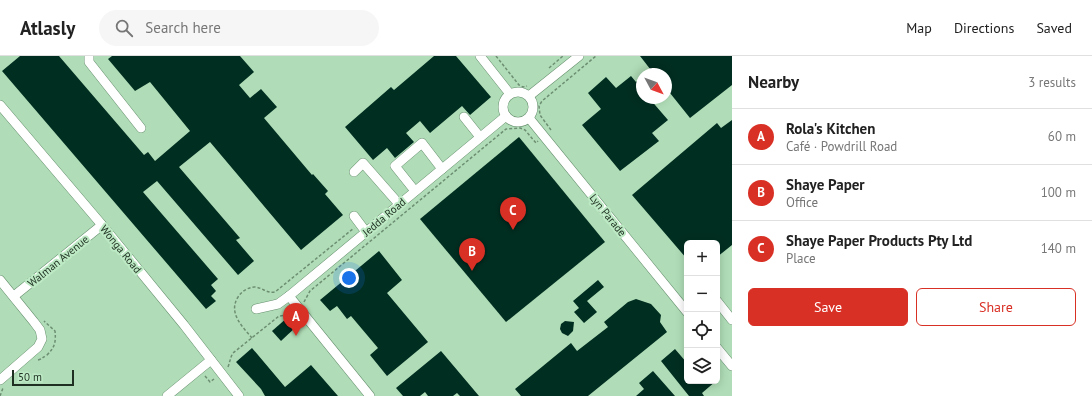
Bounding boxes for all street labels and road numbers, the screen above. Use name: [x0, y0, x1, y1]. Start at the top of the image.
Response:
street label: Lyn Parade: [587, 191, 630, 239]
street label: Jedda Road: [359, 195, 409, 240]
street label: Wonga Road: [97, 222, 145, 276]
street label: Walman Avenue: [25, 232, 92, 290]

